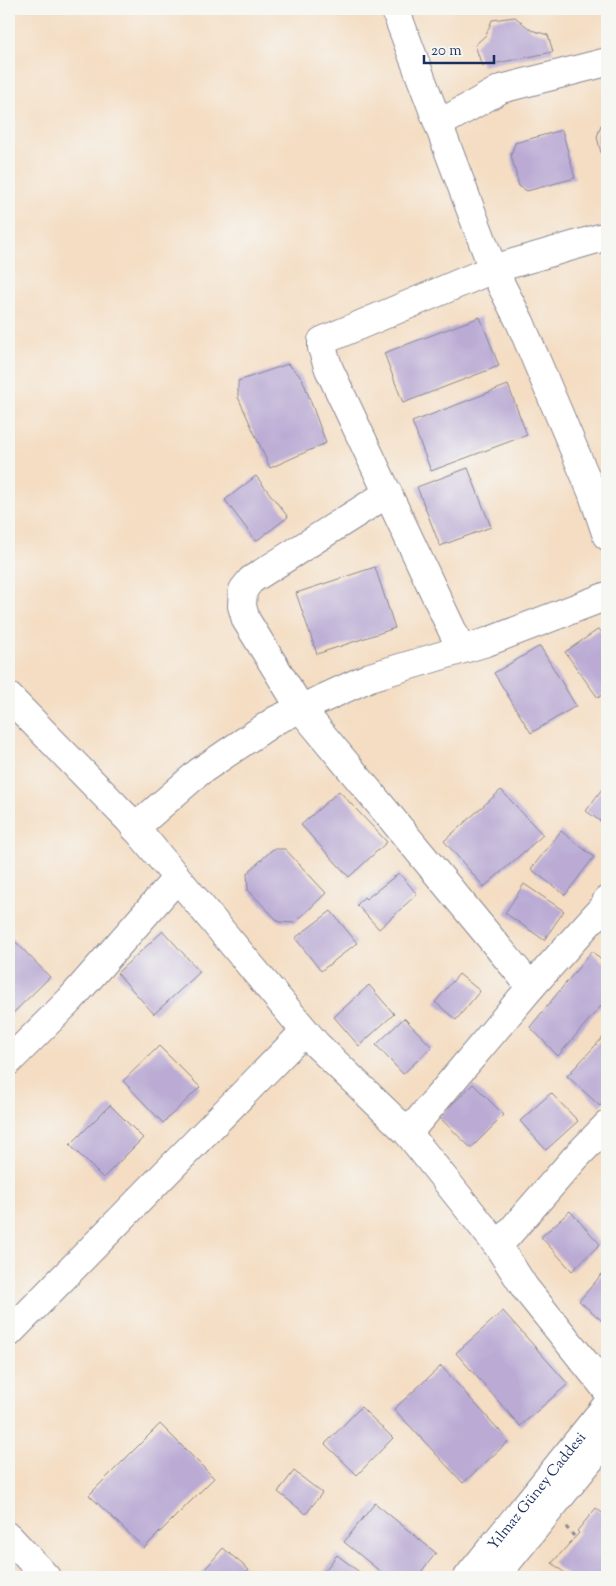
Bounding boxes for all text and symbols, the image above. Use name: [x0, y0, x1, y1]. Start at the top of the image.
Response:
scale bar: [424, 32, 494, 64]
text: 20 m: [431, 41, 462, 62]
street label: Yılmaz Güney Caddesi: [483, 1428, 591, 1555]

